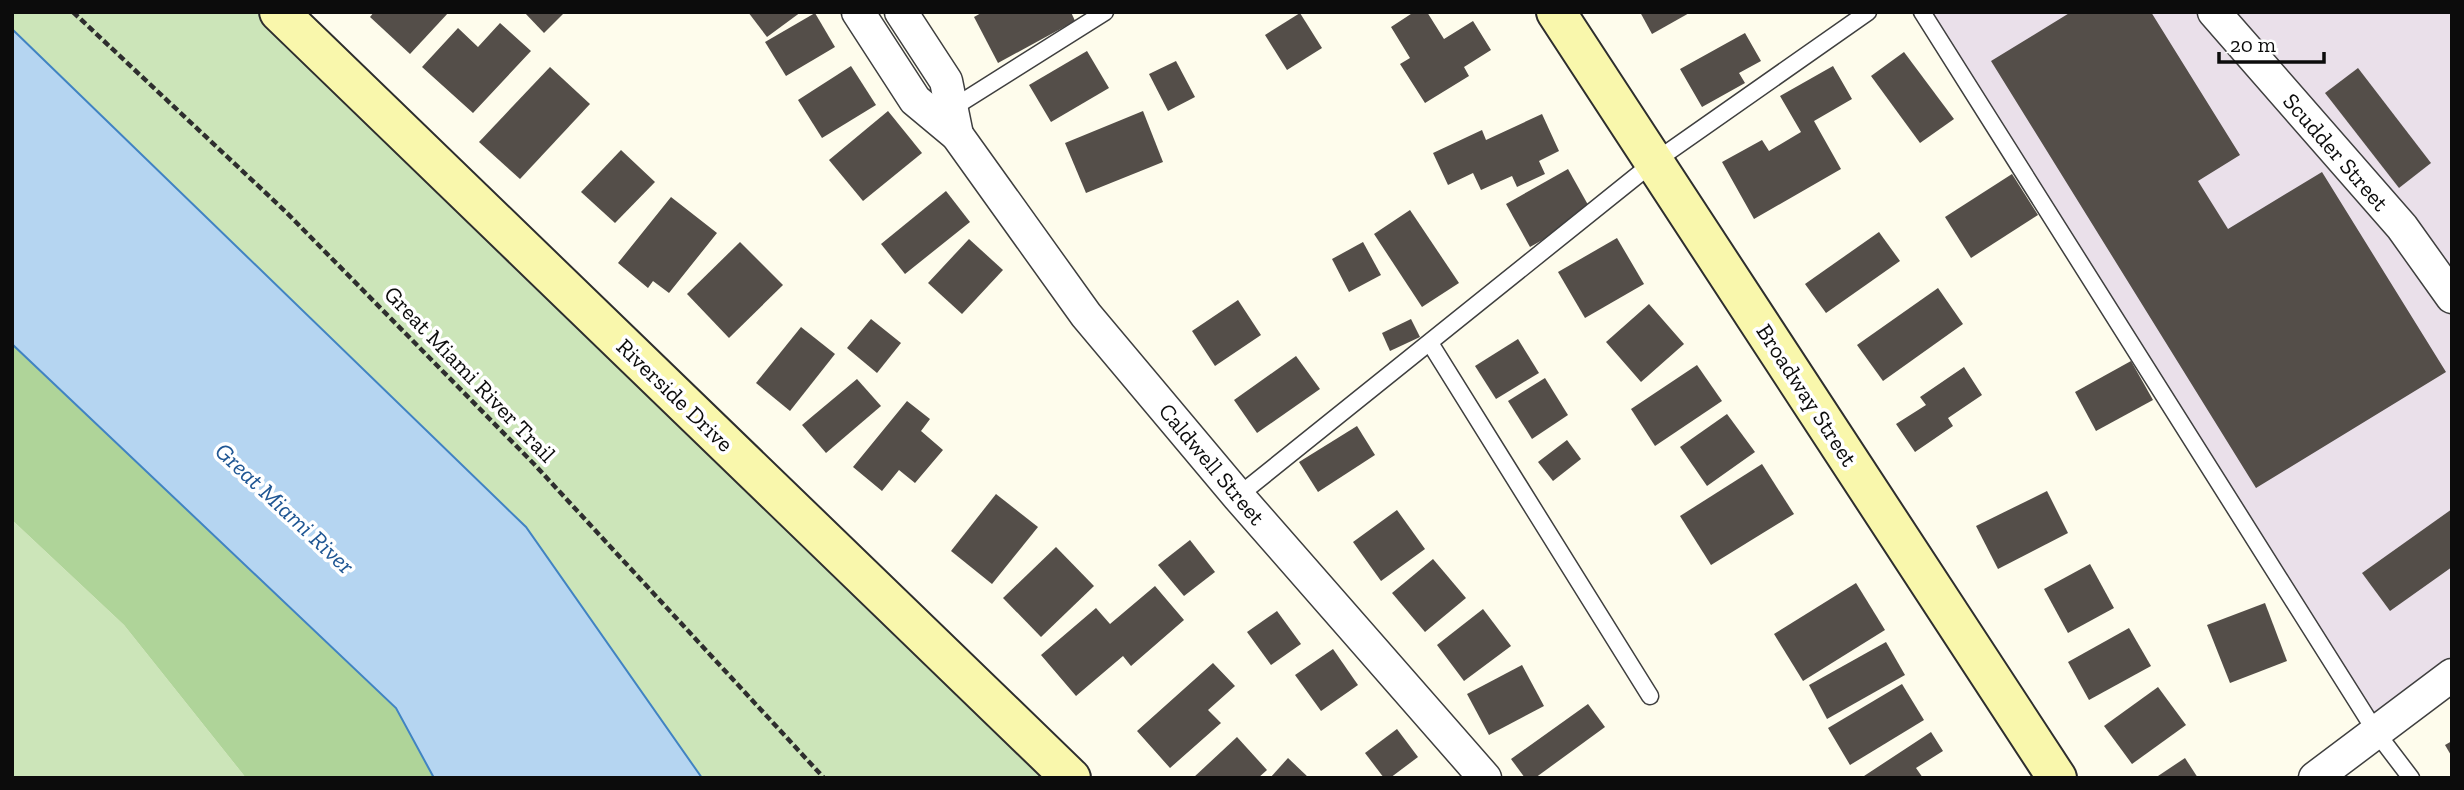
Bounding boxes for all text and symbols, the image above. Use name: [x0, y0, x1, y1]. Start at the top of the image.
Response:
scale bar: [2219, 21, 2324, 65]
text: 20 m: [2230, 32, 2276, 57]
street label: Scudder Street: [2277, 87, 2395, 217]
street label: Great Miami River Trail: [379, 280, 561, 468]
street label: Broadway Street: [1751, 319, 1864, 472]
street label: Riverside Drive: [611, 332, 739, 458]
street label: Caldwell Street: [1153, 397, 1271, 531]
water label: Great Miami River: [210, 436, 361, 580]

